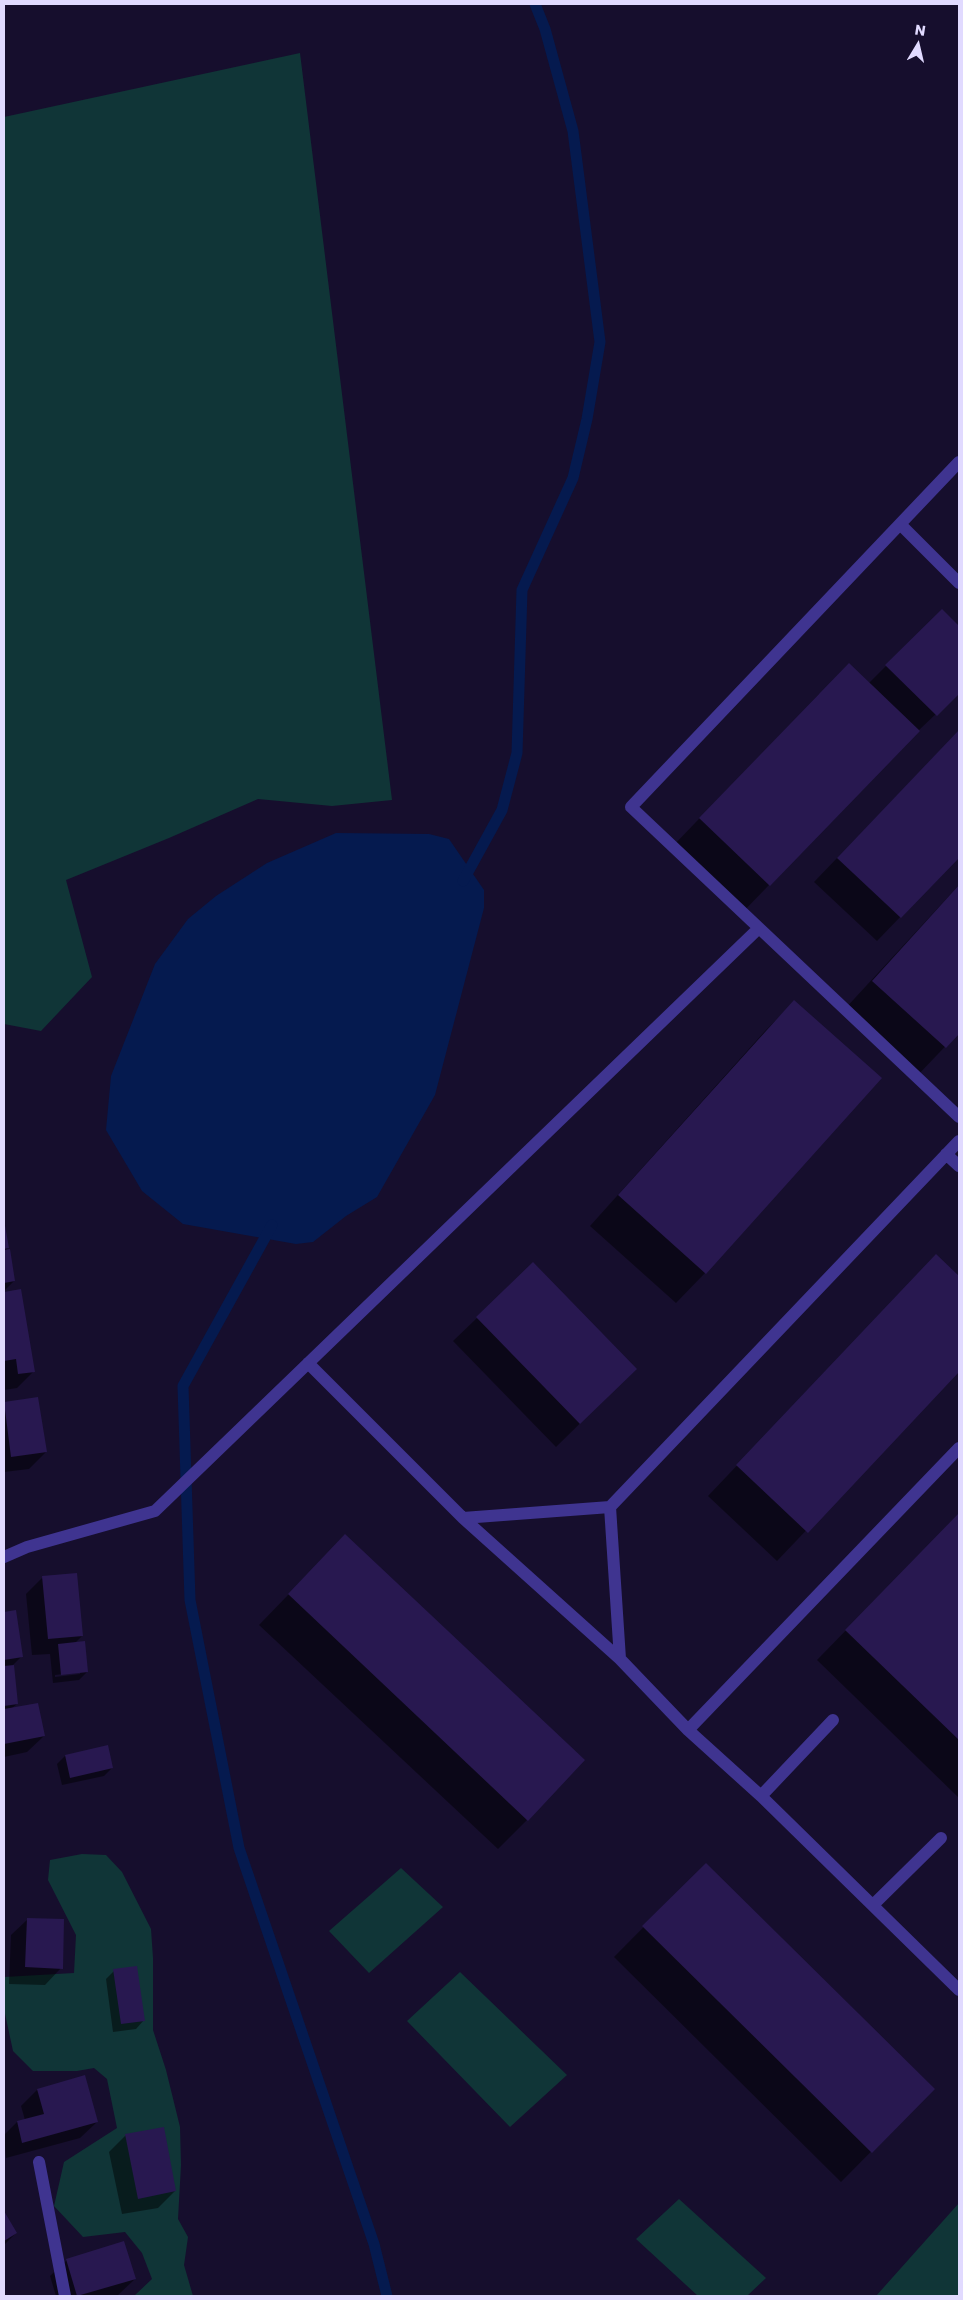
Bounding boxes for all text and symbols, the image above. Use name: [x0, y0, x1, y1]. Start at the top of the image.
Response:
text: N: [914, 19, 927, 41]
north arrow: [893, 20, 943, 70]

